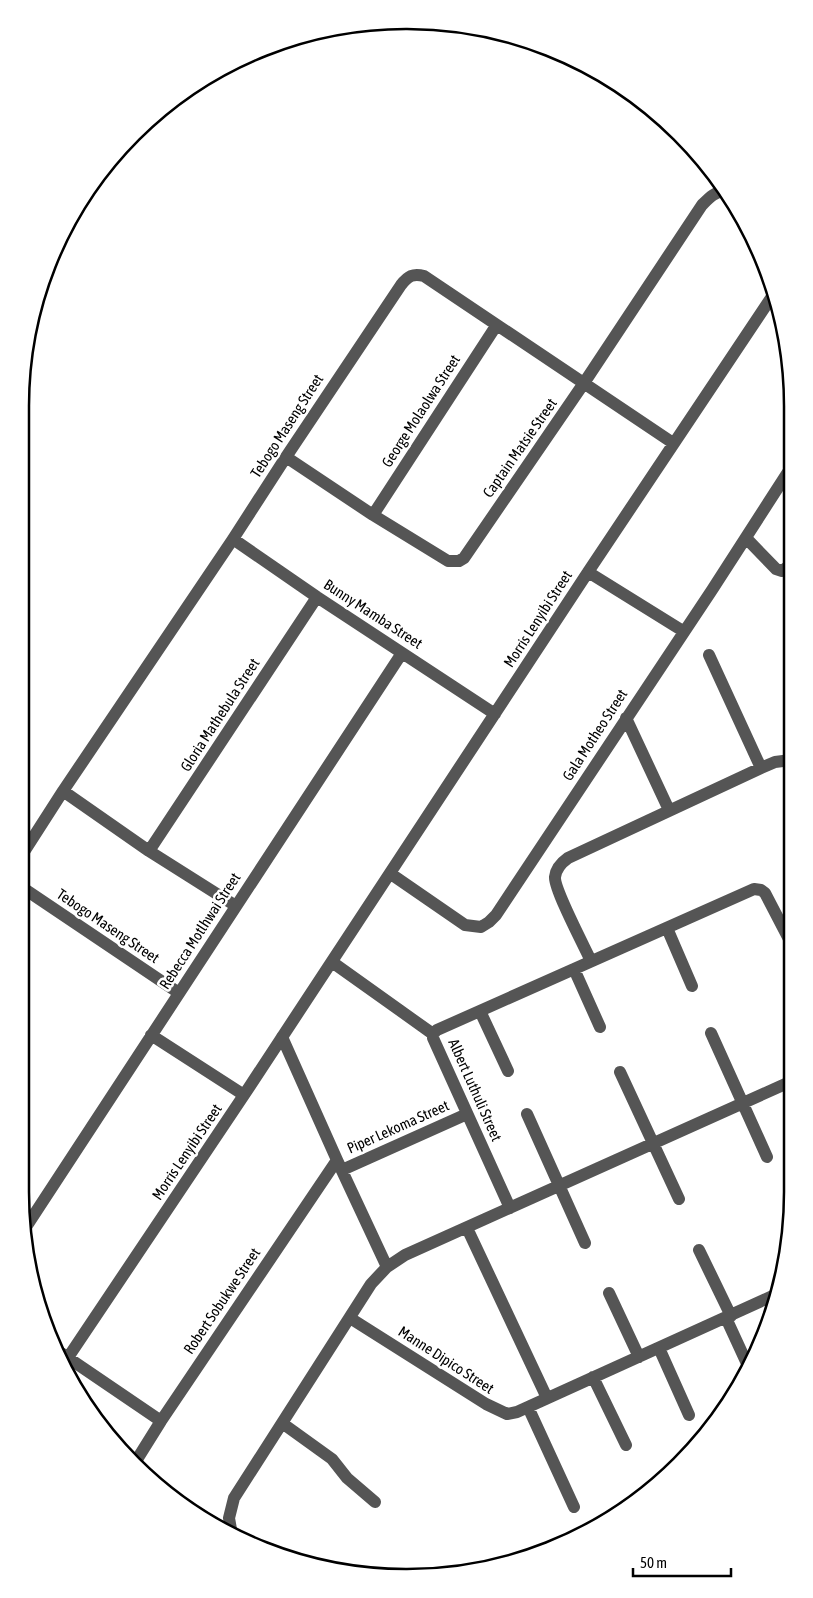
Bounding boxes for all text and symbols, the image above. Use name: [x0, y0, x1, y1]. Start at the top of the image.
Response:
street label: George Molaolwa Street: [378, 351, 463, 470]
street label: Tebogo Maseng Street: [247, 371, 326, 481]
street label: Captain Matsie Street: [479, 395, 560, 500]
street label: Morris Lenyibi Street: [500, 567, 575, 670]
street label: Bunny Mamba Street: [321, 575, 426, 652]
street label: Gloria Mathebula Street: [177, 655, 263, 774]
street label: Gala Motheo Street: [559, 686, 630, 784]
street label: Rebecca Motlhwai Street: [156, 869, 244, 992]
street label: Tebogo Maseng Street: [54, 885, 163, 966]
street label: Albert Luthuli Street: [445, 1036, 506, 1144]
street label: Piper Lekoma Street: [344, 1096, 451, 1157]
street label: Morris Lenyibi Street: [148, 1101, 225, 1203]
street label: Robert Sobukwe Street: [180, 1245, 263, 1357]
street label: Manne Dipico Street: [395, 1322, 497, 1397]
scale bar: [633, 1546, 730, 1578]
text: 50 m: [640, 1554, 667, 1571]

